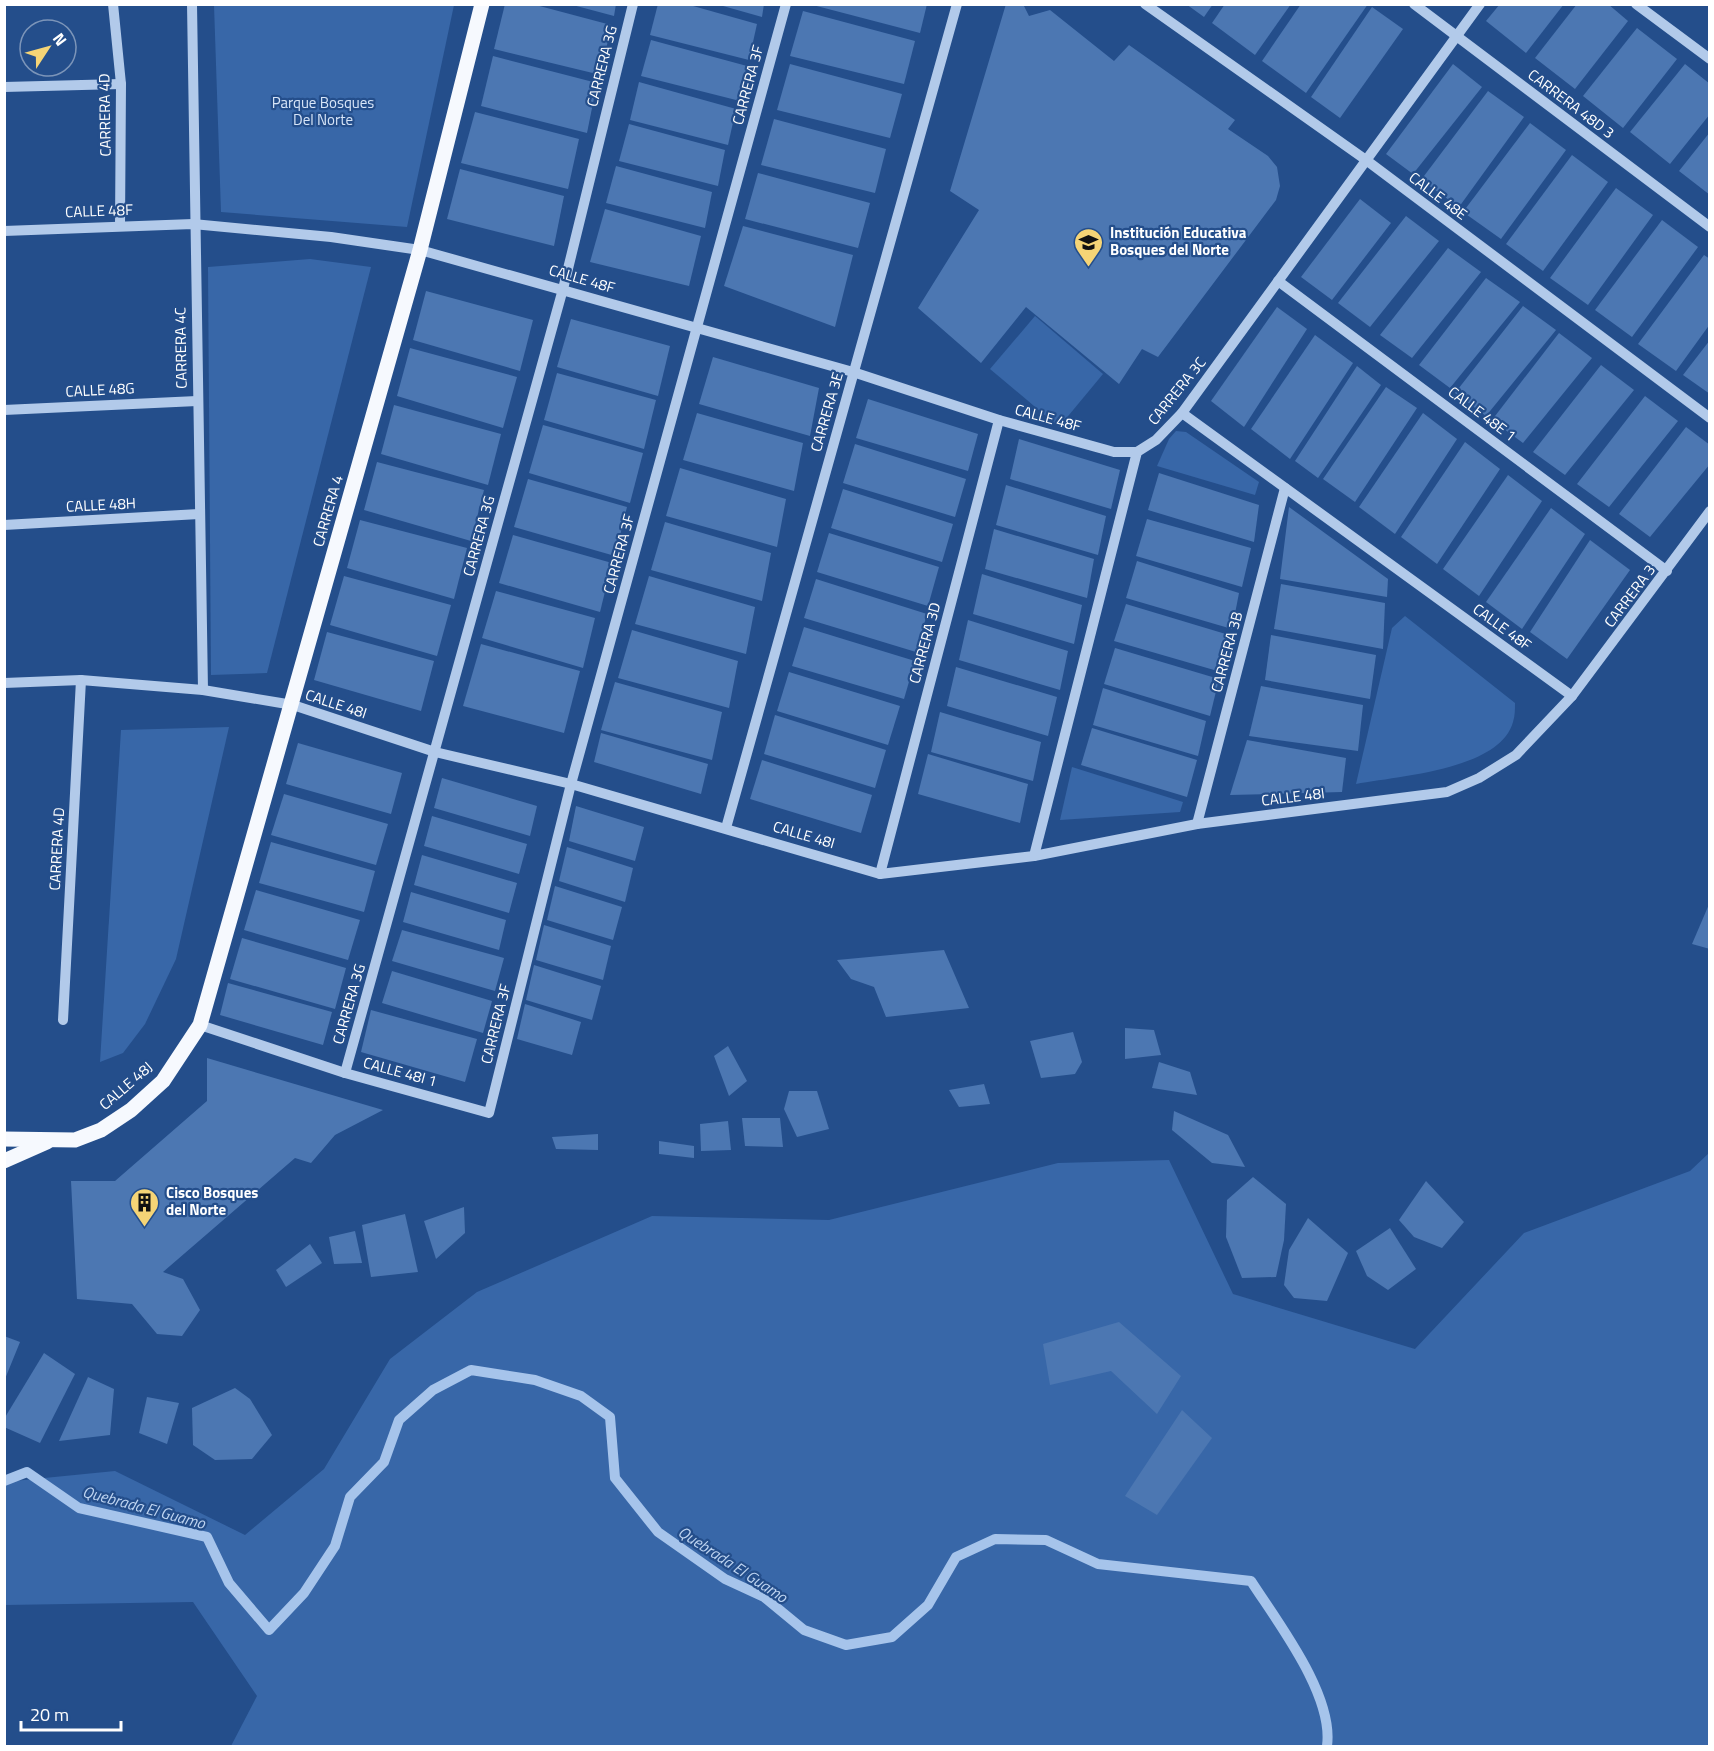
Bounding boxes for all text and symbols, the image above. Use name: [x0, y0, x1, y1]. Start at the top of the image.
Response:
north arrow: [18, 18, 78, 78]
street label: CARRERA 3G: [580, 23, 623, 109]
text: N: [47, 28, 73, 51]
street label: CARRERA 3F: [726, 42, 769, 127]
street label: CARRERA 48D 3: [1523, 63, 1620, 144]
street label: CARRERA 4D: [92, 73, 117, 157]
park label: Parque Bosques Del Norte: [272, 91, 374, 131]
street label: CALLE 48E: [1404, 166, 1472, 225]
street label: CALLE 48F: [65, 198, 133, 223]
place label: Institución Educativa Bosques del Norte: [1110, 221, 1247, 261]
school or university icon: Institución Educativa Bosques del Norte: [1073, 226, 1105, 268]
street label: CALLE 48F: [546, 258, 618, 299]
street label: CARRERA 4C: [168, 307, 193, 389]
street label: CARRERA 3C: [1142, 352, 1211, 430]
street label: CARRERA 3E: [804, 369, 849, 454]
street label: CALLE 48G: [65, 376, 135, 403]
street label: CALLE 48E 1: [1443, 380, 1521, 447]
street label: CALLE 48F: [1012, 398, 1084, 437]
street label: CARRERA 4: [306, 472, 349, 549]
street label: CALLE 48H: [65, 491, 137, 518]
street label: CARRERA 3G: [457, 493, 500, 579]
street label: CARRERA 3F: [597, 511, 640, 596]
street label: CARRERA 3: [1598, 559, 1661, 632]
street label: CALLE 48F: [1468, 597, 1537, 656]
street label: CARRERA 3D: [903, 600, 946, 686]
street label: CARRERA 3B: [1205, 609, 1248, 695]
street label: CALLE 48I: [302, 683, 370, 724]
street label: CALLE 48I: [1260, 781, 1326, 812]
street label: CARRERA 4D: [43, 807, 70, 891]
street label: CALLE 48I: [770, 815, 838, 854]
street label: CARRERA 3G: [326, 961, 371, 1047]
street label: CARRERA 3F: [474, 981, 517, 1066]
street label: CALLE 48I 1: [361, 1051, 439, 1092]
street label: CALLE 48J: [94, 1056, 157, 1115]
place label: Cisco Bosques del Norte: [166, 1181, 258, 1221]
building icon: Cisco Bosques del Norte: [129, 1186, 161, 1228]
water label: Quebrada El Guamo: [80, 1479, 209, 1535]
water label: Quebrada El Guamo: [674, 1520, 793, 1609]
scale bar: [21, 1694, 122, 1732]
text: 20 m: [30, 1701, 69, 1728]

